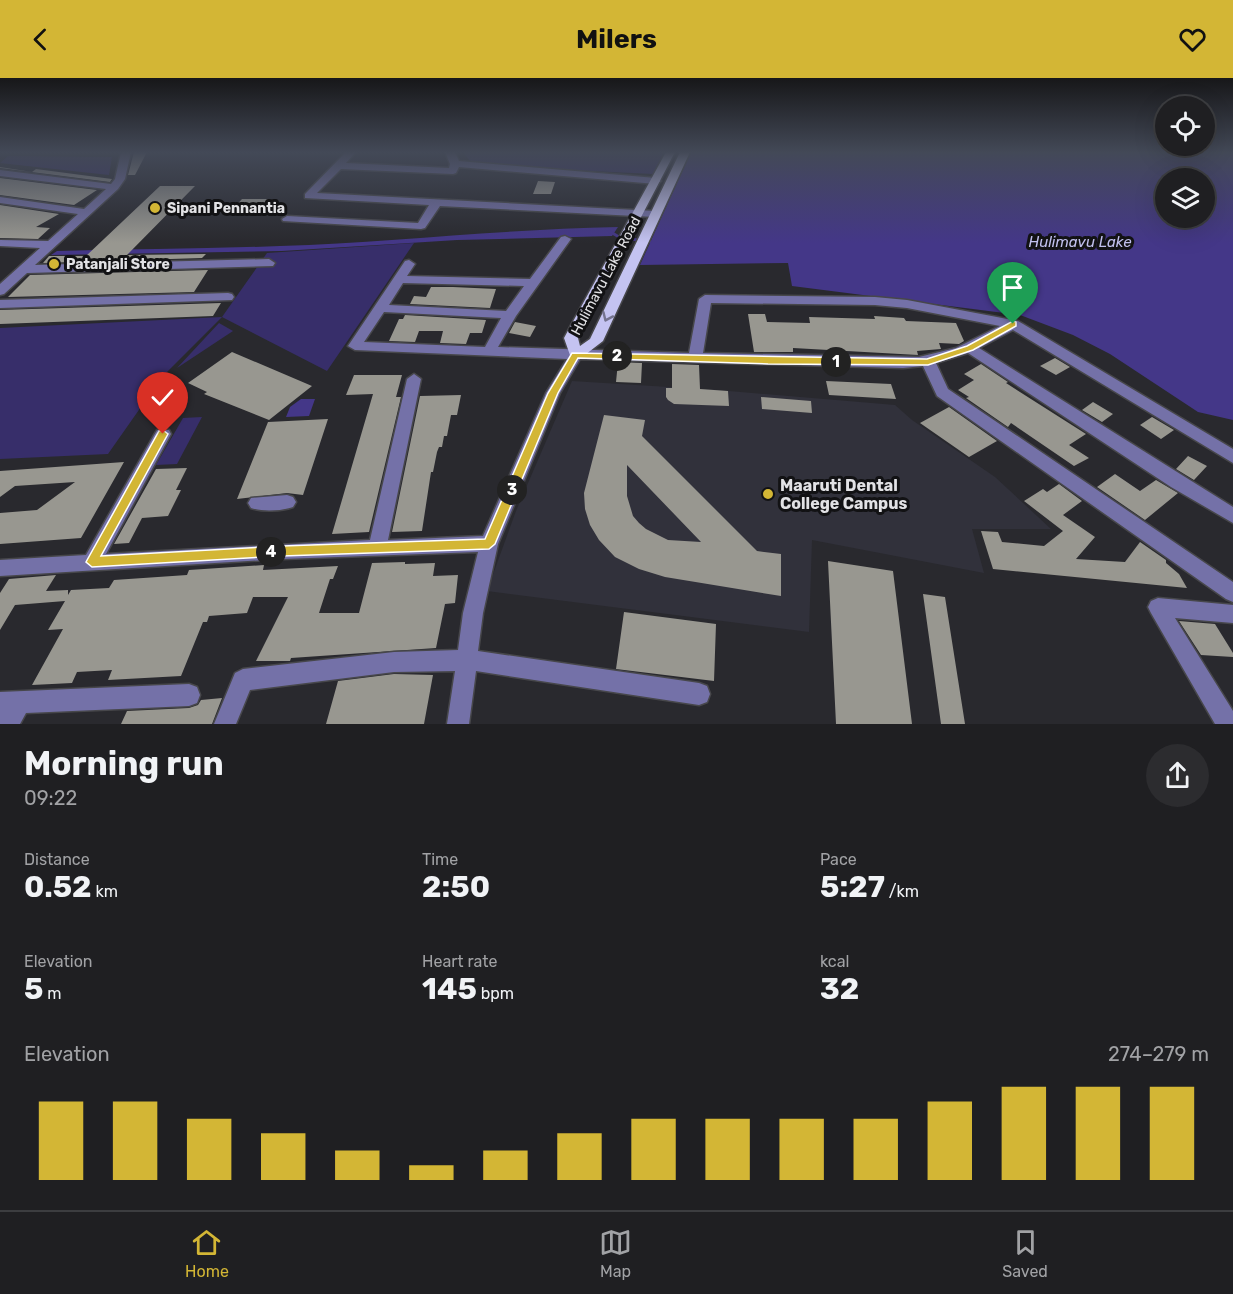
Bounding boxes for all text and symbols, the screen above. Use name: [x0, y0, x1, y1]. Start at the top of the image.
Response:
icon: back: [24, 23, 57, 56]
text: Milers: [576, 23, 657, 55]
icon: heart: [1176, 23, 1209, 56]
map controls: [1155, 96, 1215, 228]
button: locate: [1155, 96, 1215, 156]
button: layers: [1155, 168, 1215, 228]
place label: Sipani Pennantia: [167, 200, 285, 217]
marker: Sipani Pennantia: [148, 201, 162, 215]
street label: Hulimavu Lake Road: [568, 214, 644, 338]
water label: Hulimavu Lake: [1028, 233, 1132, 251]
place label: Patanjali Store: [66, 256, 170, 273]
marker: Patanjali Store: [47, 257, 61, 271]
pin: [987, 262, 1038, 324]
icon: arrive: [996, 271, 1029, 304]
one-way arrow: [602, 310, 614, 321]
pin: 2: [602, 341, 632, 371]
text: 2: [612, 346, 622, 365]
pin: 1: [821, 347, 851, 377]
text: 1: [832, 352, 840, 371]
pin: [137, 372, 188, 434]
icon: check: [146, 381, 179, 414]
pin: 3: [497, 475, 527, 505]
place label: Maaruti Dental College Campus: [780, 476, 907, 513]
text: 3: [507, 480, 517, 499]
marker: Maaruti Dental College Campus: [761, 487, 775, 501]
pin: 4: [256, 537, 286, 567]
text: 4: [266, 542, 276, 561]
text: Morning run: [24, 744, 224, 783]
button: share: [1146, 744, 1209, 807]
text: 09:22: [24, 786, 77, 810]
text: Distance: [24, 850, 90, 869]
text: Time: [422, 850, 458, 869]
text: Pace: [820, 850, 857, 869]
text: 0.52: [24, 869, 92, 905]
text: 2:50: [422, 869, 490, 905]
text: 5:27: [820, 869, 885, 905]
text: km: [92, 882, 118, 901]
text: /km: [885, 882, 919, 901]
text: Elevation: [24, 952, 93, 971]
text: Heart rate: [422, 952, 497, 971]
text: kcal: [820, 952, 849, 971]
text: 5: [24, 971, 43, 1007]
text: 145: [422, 971, 477, 1007]
text: 32: [820, 971, 859, 1007]
text: m: [43, 984, 62, 1003]
text: bpm: [477, 984, 514, 1003]
text: Elevation: [24, 1042, 110, 1066]
text: 274–279 m: [1108, 1042, 1209, 1066]
tab: Home: [185, 1226, 229, 1281]
tab: Map: [599, 1226, 632, 1281]
tab: Saved: [1002, 1226, 1048, 1281]

